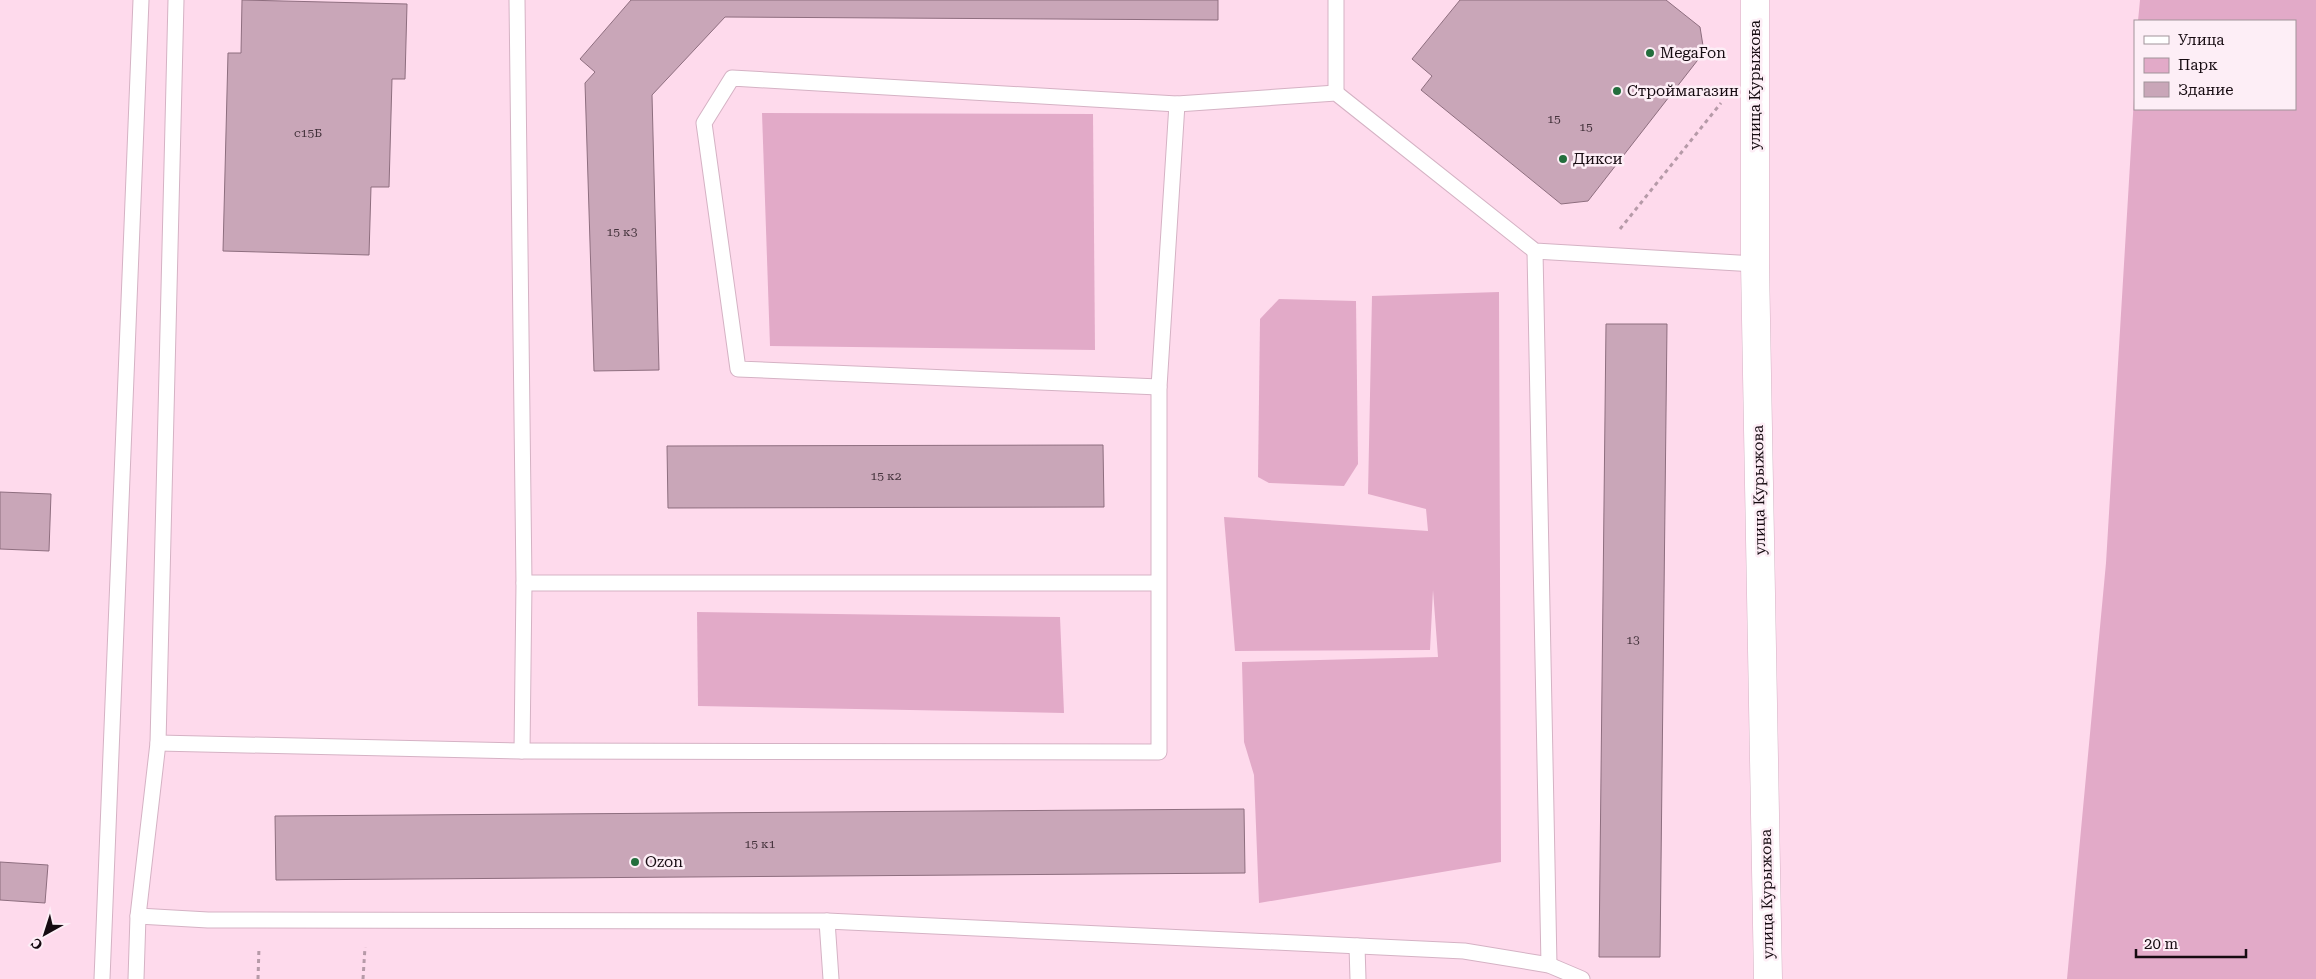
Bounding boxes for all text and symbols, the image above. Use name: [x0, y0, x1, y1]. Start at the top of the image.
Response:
street label: улица Курыжова: [1746, 20, 1764, 150]
legend: [2134, 20, 2296, 110]
text: Улица: [2178, 31, 2224, 49]
place label: MegaFon: [1660, 44, 1726, 62]
marker: MegaFon: [1644, 47, 1656, 59]
text: Парк: [2178, 56, 2218, 74]
text: Здание: [2178, 81, 2234, 99]
place label: Строймагазин: [1627, 82, 1739, 100]
marker: Строймагазин: [1611, 85, 1623, 97]
house number: 15: [1547, 112, 1561, 126]
house number: 15: [1579, 120, 1593, 134]
house number: с15Б: [294, 126, 322, 140]
place label: Дикси: [1573, 150, 1623, 168]
marker: Дикси: [1557, 153, 1569, 165]
house number: 15 к3: [607, 225, 638, 239]
street label: улица Курыжова: [1749, 425, 1769, 555]
house number: 15 к2: [871, 469, 902, 483]
house number: 13: [1626, 633, 1640, 647]
street label: улица Курыжова: [1757, 829, 1777, 959]
house number: 15 к1: [745, 837, 776, 851]
place label: Ozon: [645, 853, 683, 871]
marker: Ozon: [629, 856, 641, 868]
north arrow: [20, 909, 70, 959]
scale bar: [2136, 926, 2246, 958]
text: С: [28, 935, 46, 953]
text: 20 m: [2144, 935, 2179, 953]

